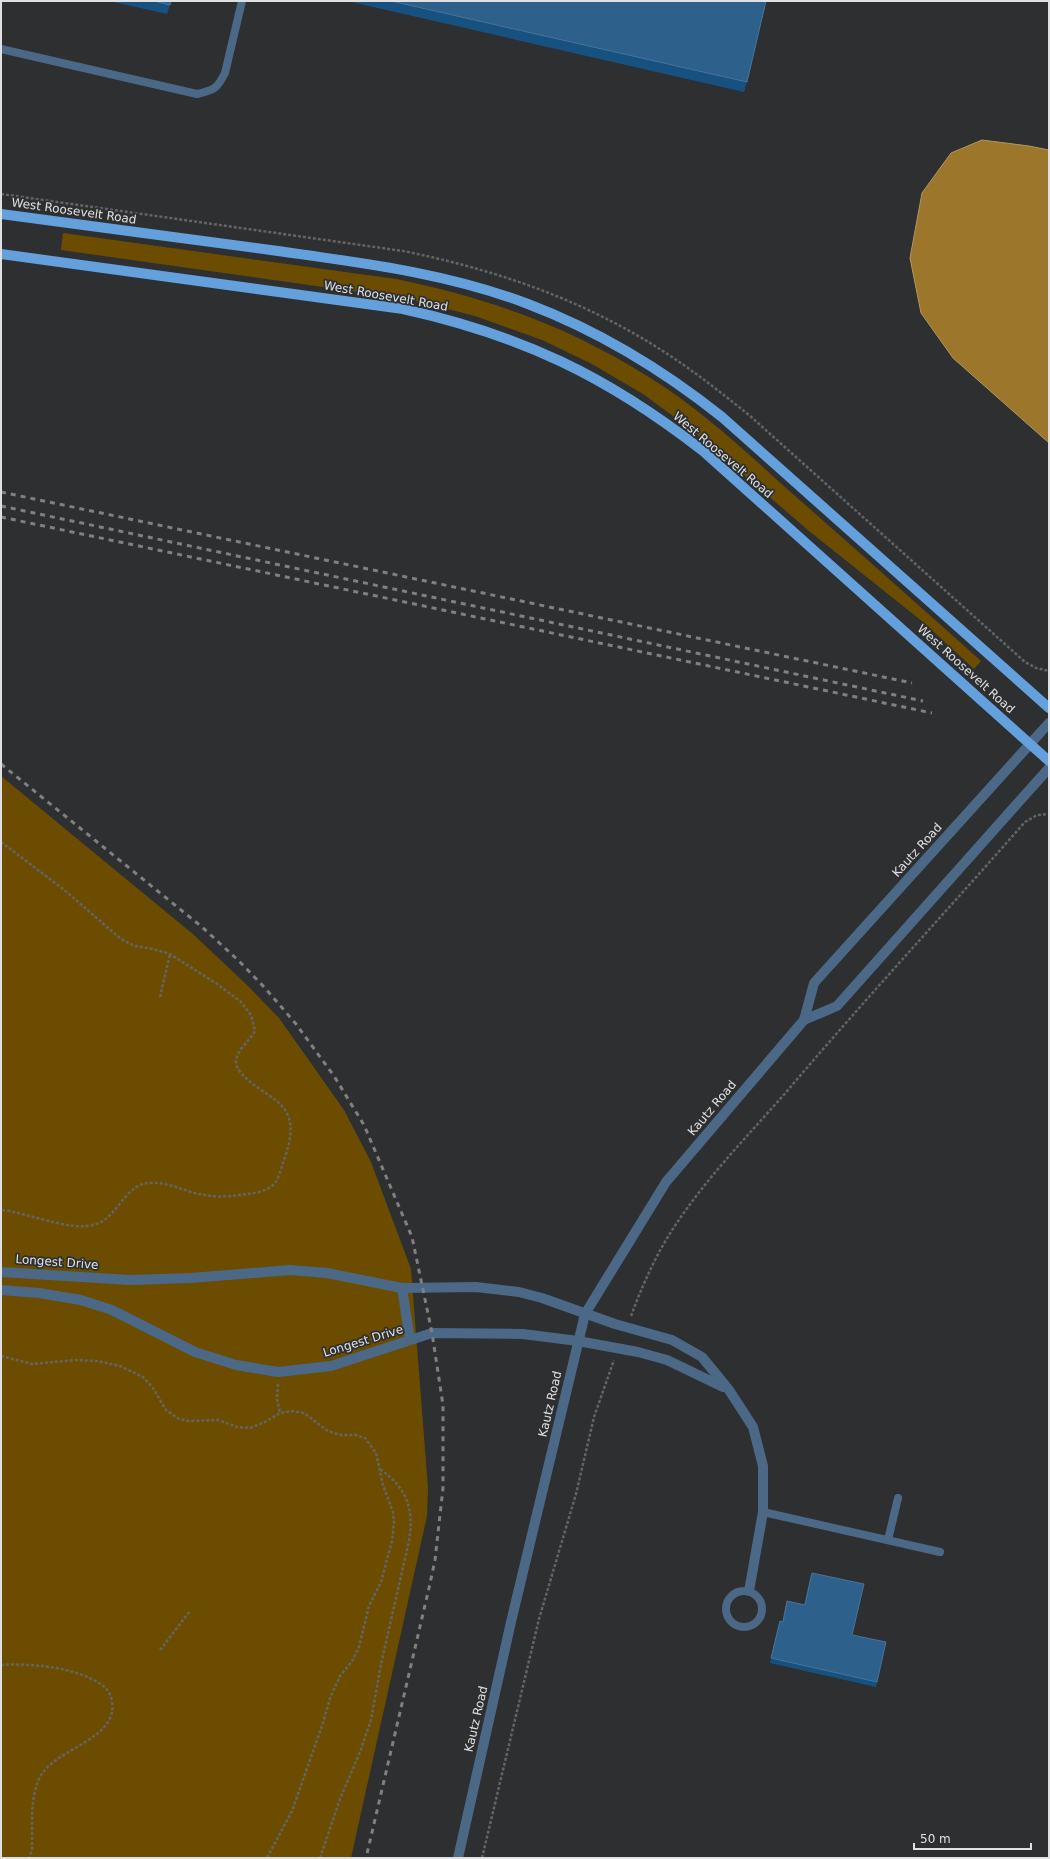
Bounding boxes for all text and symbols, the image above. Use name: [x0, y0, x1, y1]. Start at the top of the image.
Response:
street label: West Roosevelt Road: [11, 195, 137, 227]
street label: West Roosevelt Road: [323, 278, 449, 314]
street label: West Roosevelt Road: [670, 409, 776, 501]
street label: West Roosevelt Road: [915, 622, 1017, 716]
street label: Kautz Road: [889, 820, 945, 880]
street label: Kautz Road: [685, 1078, 739, 1138]
street label: Longest Drive: [15, 1252, 99, 1272]
street label: Longest Drive: [321, 1322, 405, 1360]
street label: Kautz Road: [536, 1370, 564, 1438]
street label: Kautz Road: [462, 1685, 490, 1753]
scale bar: [914, 1825, 1031, 1851]
text: 50 m: [920, 1832, 951, 1846]

